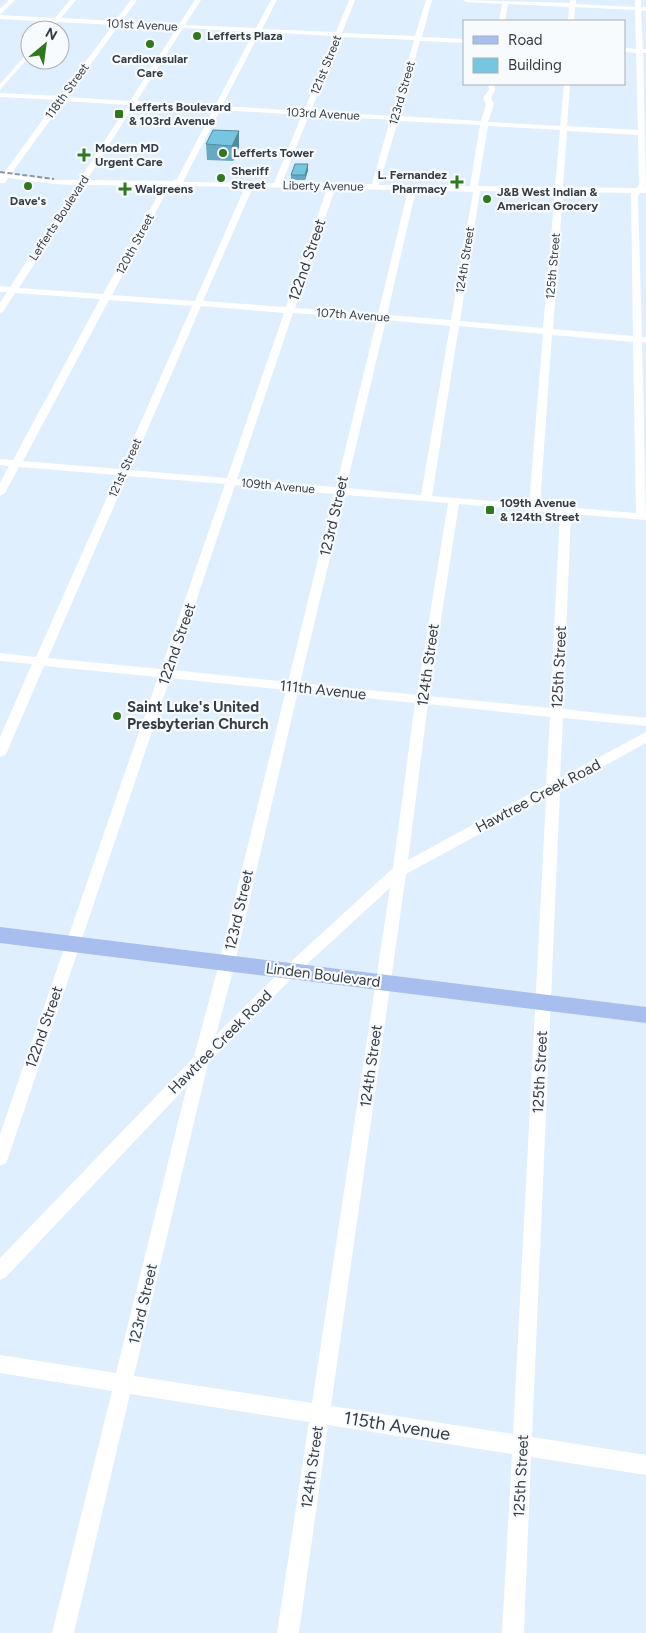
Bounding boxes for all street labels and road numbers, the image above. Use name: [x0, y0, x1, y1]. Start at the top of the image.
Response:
street label: 101st Avenue: [106, 16, 178, 34]
street label: 121st Street: [308, 33, 345, 97]
street label: 123rd Street: [386, 59, 418, 127]
street label: 118th Street: [42, 60, 92, 121]
street label: 103rd Avenue: [286, 105, 361, 123]
street label: Lefferts Boulevard: [26, 173, 92, 263]
street label: Liberty Avenue: [282, 178, 364, 194]
street label: 120th Street: [113, 211, 157, 277]
street label: 122nd Street: [285, 216, 330, 304]
street label: 124th Street: [453, 225, 477, 294]
street label: 125th Street: [543, 232, 563, 300]
street label: 107th Avenue: [316, 305, 391, 325]
street label: 121st Street: [106, 436, 144, 500]
street label: 123rd Street: [316, 474, 352, 558]
street label: 109th Avenue: [240, 476, 316, 496]
street label: 122nd Street: [155, 600, 200, 688]
street label: 124th Street: [413, 622, 443, 708]
street label: 125th Street: [548, 625, 570, 709]
street label: 111th Avenue: [279, 676, 367, 704]
street label: Hawtree Creek Road: [472, 755, 604, 837]
street label: 123rd Street: [221, 868, 257, 952]
street label: Linden Boulevard: [265, 959, 381, 991]
street label: 122nd Street: [22, 983, 67, 1071]
street label: Hawtree Creek Road: [164, 986, 276, 1098]
street label: 124th Street: [356, 1023, 386, 1109]
street label: 125th Street: [529, 1030, 551, 1114]
street label: 123rd Street: [125, 1262, 161, 1346]
street label: 115th Avenue: [342, 1407, 452, 1445]
street label: 124th Street: [297, 1424, 327, 1510]
street label: 125th Street: [510, 1434, 532, 1518]

